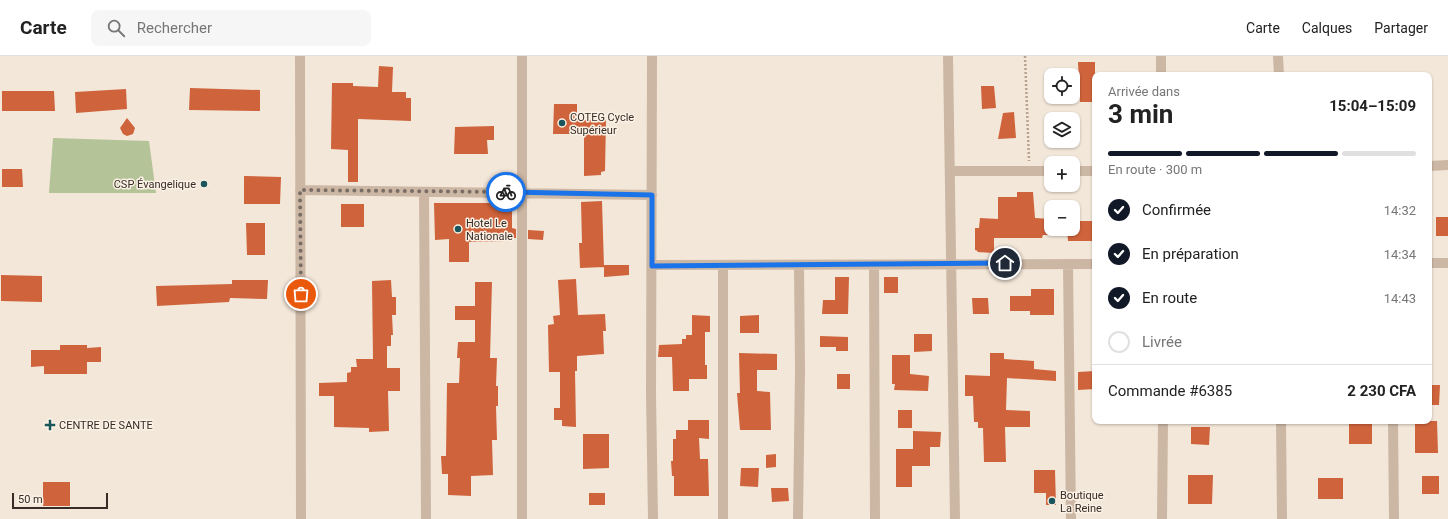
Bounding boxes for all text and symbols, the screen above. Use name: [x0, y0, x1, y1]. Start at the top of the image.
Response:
search box: [91, 10, 371, 46]
text: Carte: [20, 16, 67, 39]
icon: search: [105, 17, 127, 39]
text: Rechercher: [137, 19, 212, 37]
text: Carte: [1246, 20, 1280, 36]
text: Calques: [1302, 20, 1352, 36]
text: Partager: [1374, 20, 1428, 36]
map controls: [1044, 68, 1080, 236]
button: locate: [1044, 68, 1080, 104]
text: Arrivée dans: [1108, 84, 1180, 99]
text: 15:04–15:09: [1329, 97, 1416, 115]
text: 3 min: [1108, 99, 1173, 129]
place label: COTEG Cycle Supérieur: [570, 111, 634, 137]
button: layers: [1044, 112, 1080, 148]
marker: COTEG Cycle Supérieur: [557, 118, 567, 128]
button: +: [1044, 156, 1080, 192]
text: En route · 300 m: [1108, 162, 1202, 177]
courier: [486, 172, 526, 212]
place label: CSP Évangelique: [114, 178, 196, 191]
marker: CSP Évangelique: [199, 179, 209, 189]
icon: bike: [495, 181, 517, 203]
icon: check: [1108, 199, 1130, 221]
button: −: [1044, 200, 1080, 236]
text: Confirmée: [1142, 201, 1211, 219]
text: 14:32: [1384, 203, 1416, 218]
place label: Hotel Le Nationale: [466, 217, 513, 243]
marker: Hotel Le Nationale: [453, 224, 463, 234]
icon: check: [1108, 243, 1130, 265]
text: En préparation: [1142, 245, 1239, 263]
pin: [988, 246, 1022, 280]
text: 14:34: [1384, 247, 1416, 262]
icon: home: [994, 252, 1016, 274]
pin: [284, 277, 318, 311]
icon: bag: [290, 283, 312, 305]
icon: check: [1108, 287, 1130, 309]
text: En route: [1142, 289, 1197, 307]
text: 14:43: [1384, 291, 1416, 306]
text: Livrée: [1142, 333, 1182, 351]
text: Commande #6385: [1108, 382, 1232, 400]
text: 2 230 CFA: [1347, 382, 1416, 400]
marker: CENTRE DE SANTE: [44, 419, 56, 431]
place label: CENTRE DE SANTE: [59, 419, 153, 432]
place label: Boutique La Reine: [1060, 489, 1104, 515]
scale bar: [12, 491, 108, 510]
text: 50 m: [18, 493, 43, 506]
marker: Boutique La Reine: [1047, 496, 1057, 506]

